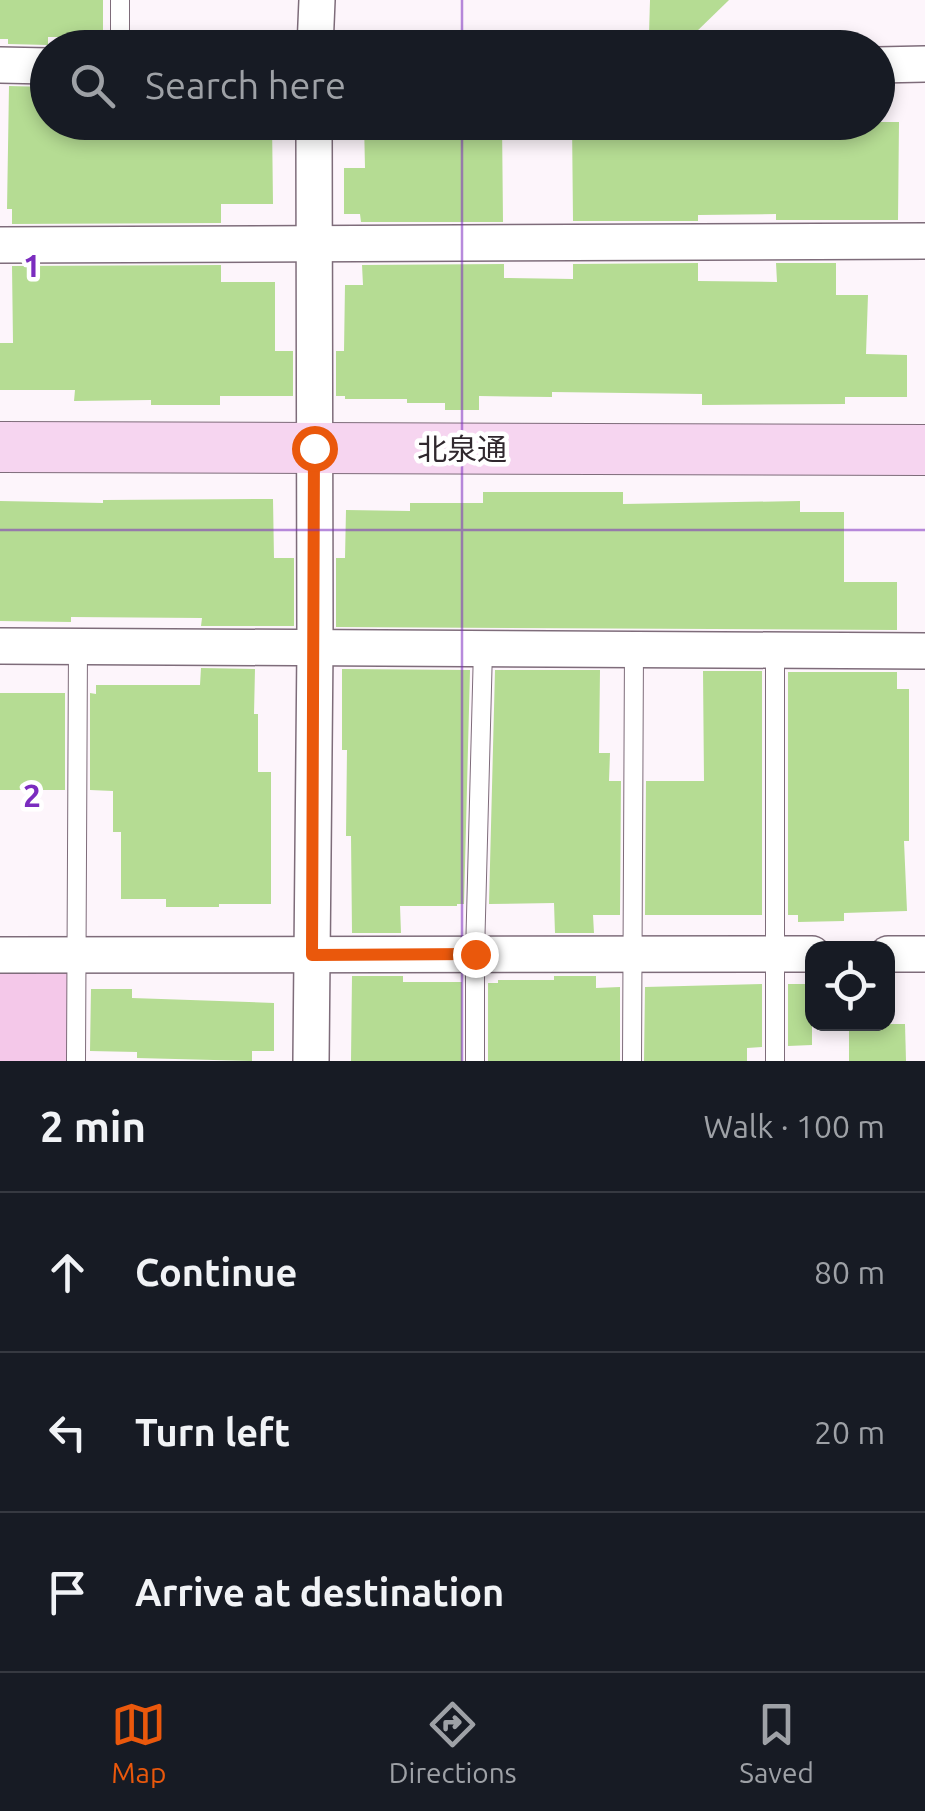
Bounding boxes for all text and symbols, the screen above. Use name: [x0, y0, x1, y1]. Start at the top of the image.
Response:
search box: [30, 30, 895, 140]
icon: search: [65, 58, 120, 113]
text: Search here: [145, 64, 346, 106]
text: 1: [23, 247, 41, 283]
route start: [292, 426, 338, 472]
street label: 北泉通: [417, 432, 507, 466]
text: 2: [23, 777, 41, 813]
route end: [453, 932, 499, 978]
map controls: [805, 941, 895, 1031]
button: locate: [805, 941, 895, 1031]
text: 2 min: [40, 1103, 146, 1150]
text: Walk · 100 m: [703, 1108, 885, 1144]
icon: ahead: [40, 1245, 95, 1300]
text: Continue: [135, 1251, 297, 1293]
text: 80 m: [814, 1254, 885, 1290]
icon: left: [40, 1405, 95, 1460]
text: Turn left: [135, 1411, 290, 1453]
text: 20 m: [814, 1414, 885, 1450]
icon: arrive: [40, 1565, 95, 1620]
text: Arrive at destination: [135, 1571, 504, 1613]
tab: Map: [111, 1697, 166, 1788]
tab: Directions: [389, 1697, 517, 1788]
tab: Saved: [739, 1697, 814, 1788]

